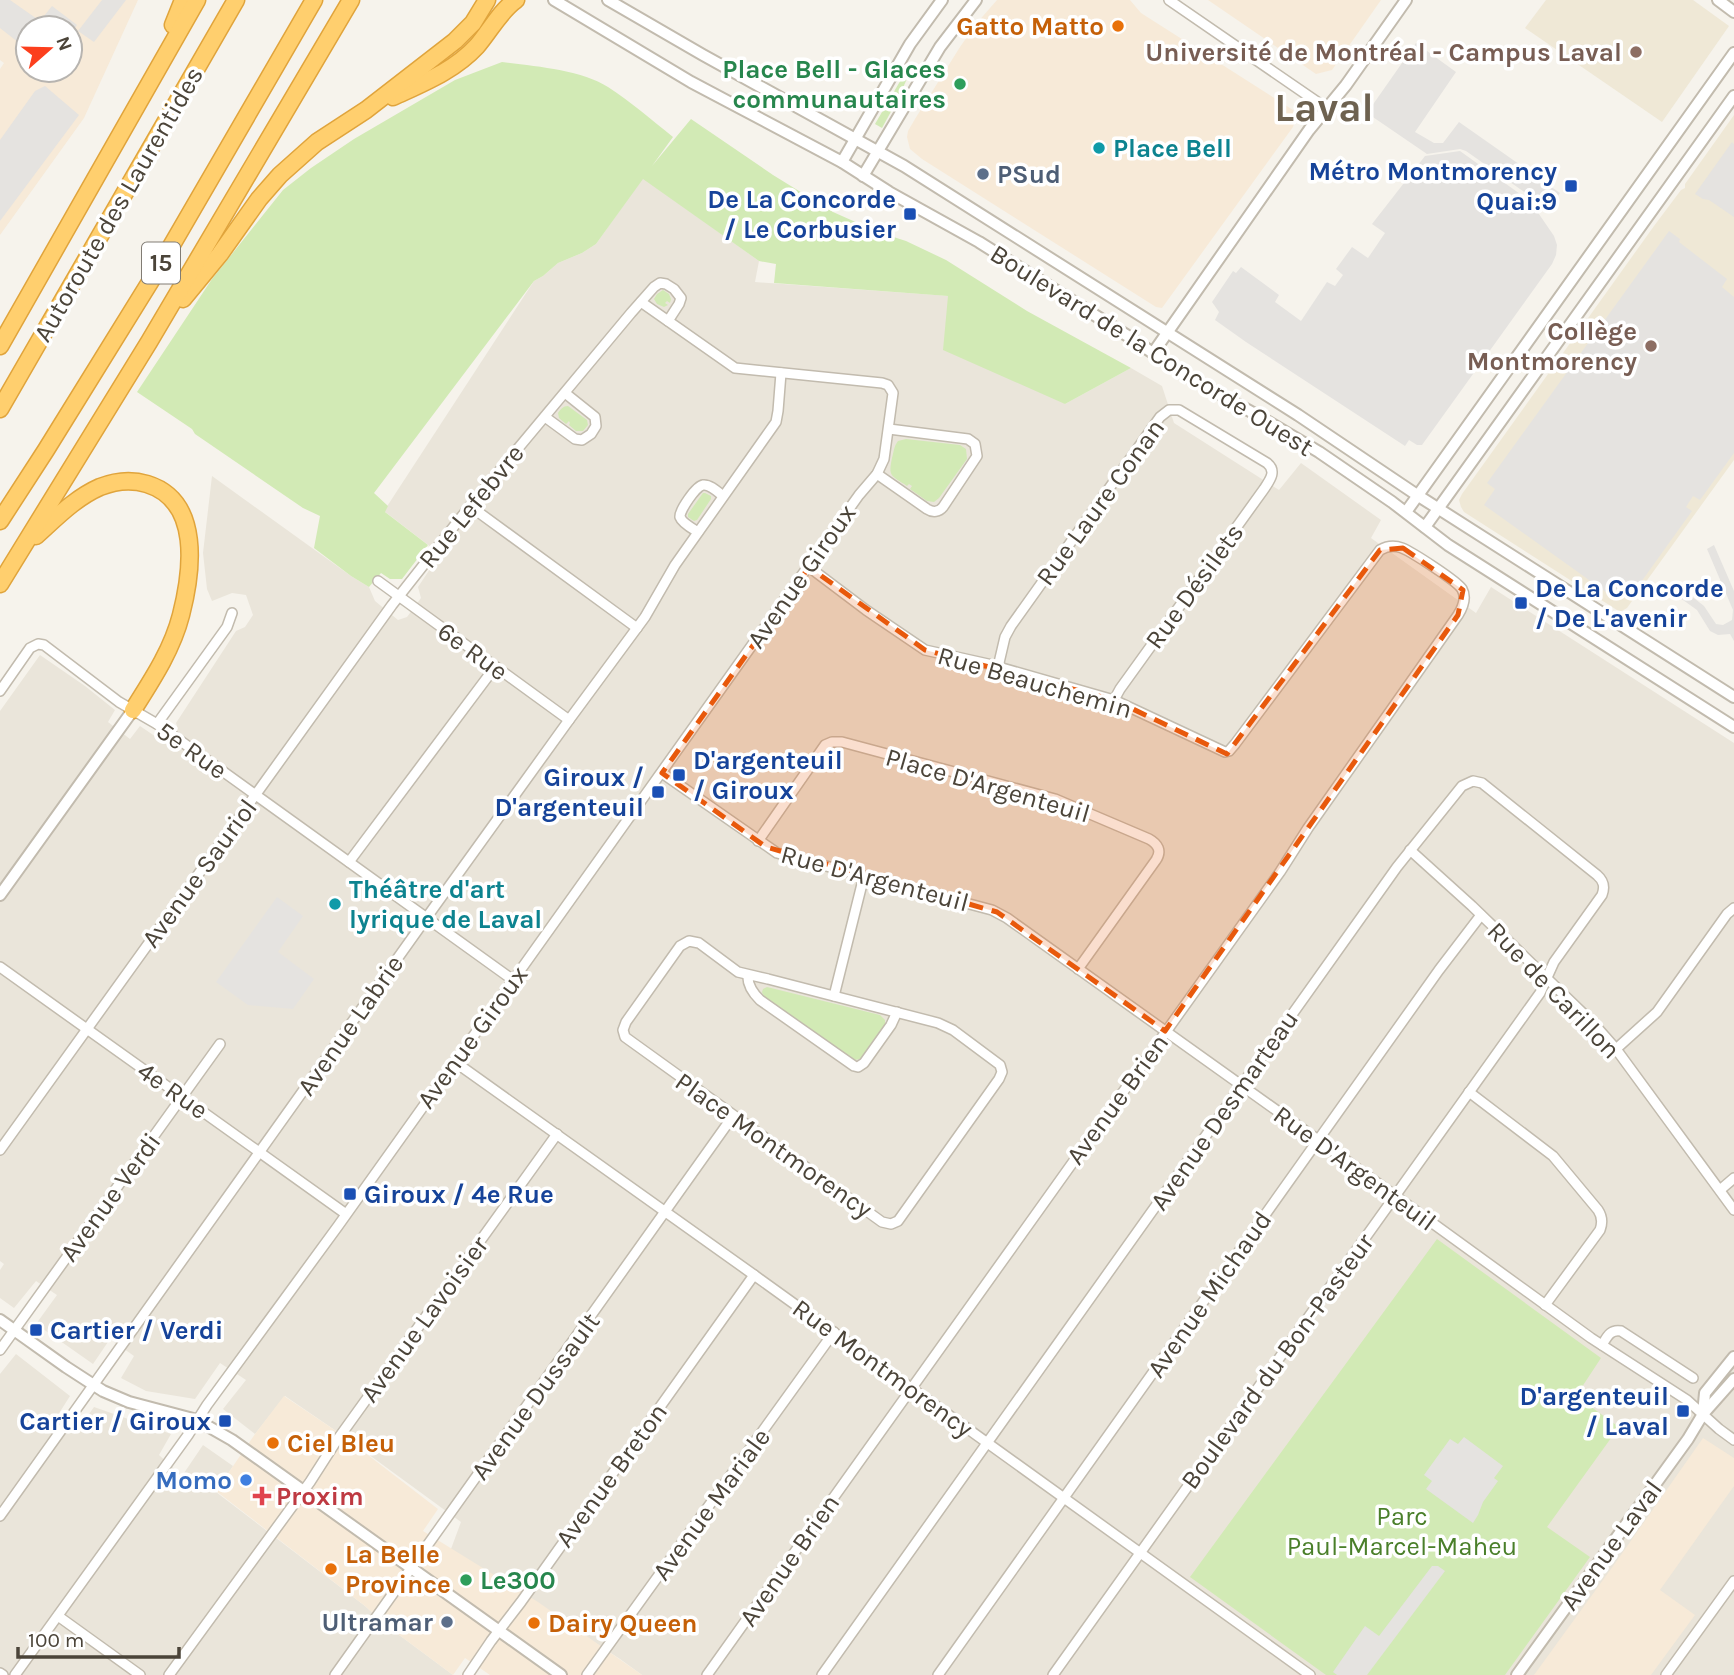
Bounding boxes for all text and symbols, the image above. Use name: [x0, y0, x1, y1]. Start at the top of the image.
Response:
place label: Gatto Matto: [956, 11, 1104, 42]
north arrow: [14, 14, 84, 84]
marker: Gatto Matto: [1110, 18, 1126, 34]
text: N: [51, 33, 77, 54]
place label: Université de Montréal - Campus Laval: [1145, 37, 1622, 68]
marker: Université de Montréal - Campus Laval: [1628, 44, 1644, 60]
place label: Place Bell - Glaces communautaires: [722, 54, 946, 115]
street label: Autoroute des Laurentides: [27, 61, 210, 347]
marker: Place Bell - Glaces communautaires: [952, 76, 968, 92]
district label: Laval: [1274, 84, 1374, 131]
place label: Place Bell: [1113, 133, 1232, 164]
marker: Place Bell: [1091, 140, 1107, 156]
place label: Métro Montmorency Quai:9: [1308, 156, 1557, 217]
place label: PSud: [997, 159, 1061, 190]
marker: PSud: [975, 166, 991, 182]
marker: Métro Montmorency Quai:9: [1563, 178, 1579, 194]
place label: De La Concorde / Le Corbusier: [707, 184, 897, 245]
marker: De La Concorde / Le Corbusier: [902, 206, 918, 222]
street label: Boulevard de la Concorde Ouest: [985, 238, 1319, 463]
road number: 15: [142, 242, 180, 284]
place label: Collège Montmorency: [1467, 316, 1637, 377]
marker: Collège Montmorency: [1643, 338, 1659, 354]
street label: Rue Laure Conan: [1030, 413, 1171, 592]
street label: Rue Lefebvre: [412, 438, 531, 574]
street label: Avenue Giroux: [740, 498, 863, 654]
street label: Rue Désilets: [1139, 518, 1250, 655]
place label: De La Concorde / De L'avenir: [1535, 573, 1724, 634]
marker: De La Concorde / De L'avenir: [1513, 595, 1529, 611]
street label: 6e Rue: [431, 616, 514, 687]
street label: Rue Beauchemin: [934, 640, 1136, 725]
street label: 5e Rue: [150, 715, 233, 786]
street label: Place D'Argenteuil: [882, 741, 1094, 829]
place label: D'argenteuil / Giroux: [693, 745, 843, 806]
place label: Giroux / D'argenteuil: [494, 762, 644, 823]
marker: D'argenteuil / Giroux: [671, 767, 687, 783]
marker: Giroux / D'argenteuil: [650, 784, 666, 800]
street label: Avenue Sauriol: [135, 793, 264, 954]
street label: Rue D'Argenteuil: [777, 838, 972, 918]
place label: Théâtre d'art lyrique de Laval: [349, 874, 542, 935]
marker: Théâtre d'art lyrique de Laval: [327, 896, 343, 912]
street label: Rue de Carillon: [1481, 916, 1627, 1065]
street label: Avenue Labrie: [291, 949, 410, 1101]
street label: Avenue Giroux: [410, 960, 535, 1115]
street label: Avenue Desmarteau: [1144, 1004, 1305, 1216]
street label: Avenue Brien: [1060, 1028, 1175, 1171]
street label: 4e Rue: [131, 1055, 214, 1126]
street label: Place Montmorency: [669, 1066, 878, 1225]
street label: Rue D'Argenteuil: [1267, 1099, 1442, 1238]
street label: Avenue Verdi: [53, 1127, 167, 1268]
place label: Giroux / 4e Rue: [364, 1179, 554, 1210]
marker: Giroux / 4e Rue: [342, 1186, 358, 1202]
street label: Avenue Michaud: [1140, 1205, 1278, 1383]
street label: Boulevard du Bon-Pasteur: [1174, 1227, 1381, 1495]
street label: Avenue Lavoisier: [354, 1230, 495, 1408]
street label: Rue Montmorency: [786, 1293, 979, 1444]
street label: Avenue Dussault: [464, 1306, 607, 1486]
place label: Cartier / Verdi: [50, 1315, 223, 1346]
marker: Cartier / Verdi: [28, 1322, 44, 1338]
place label: D'argenteuil / Laval: [1519, 1381, 1669, 1442]
street label: Avenue Breton: [549, 1397, 674, 1553]
marker: D'argenteuil / Laval: [1675, 1403, 1691, 1419]
place label: Cartier / Giroux: [19, 1406, 211, 1437]
marker: Cartier / Giroux: [217, 1413, 233, 1429]
street label: Avenue Mariale: [646, 1422, 777, 1586]
place label: Ciel Bleu: [287, 1428, 395, 1459]
marker: Ciel Bleu: [265, 1435, 281, 1451]
place label: Momo: [155, 1465, 232, 1496]
marker: Momo: [238, 1472, 254, 1488]
street label: Avenue Laval: [1554, 1474, 1669, 1616]
place label: Proxim: [276, 1481, 364, 1512]
marker: Proxim: [254, 1488, 270, 1504]
street label: Avenue Brien: [733, 1488, 846, 1632]
park label: Parc Paul-Marcel-Maheu: [1287, 1501, 1517, 1562]
place label: La Belle Province: [345, 1539, 451, 1600]
marker: La Belle Province: [323, 1561, 339, 1577]
place label: Le300: [480, 1565, 556, 1596]
marker: Le300: [458, 1572, 474, 1588]
place label: Ultramar: [321, 1607, 434, 1638]
place label: Dairy Queen: [548, 1608, 697, 1639]
marker: Ultramar: [439, 1614, 455, 1630]
marker: Dairy Queen: [526, 1615, 542, 1631]
scale bar: [18, 1616, 178, 1660]
text: 100 m: [28, 1628, 85, 1652]

